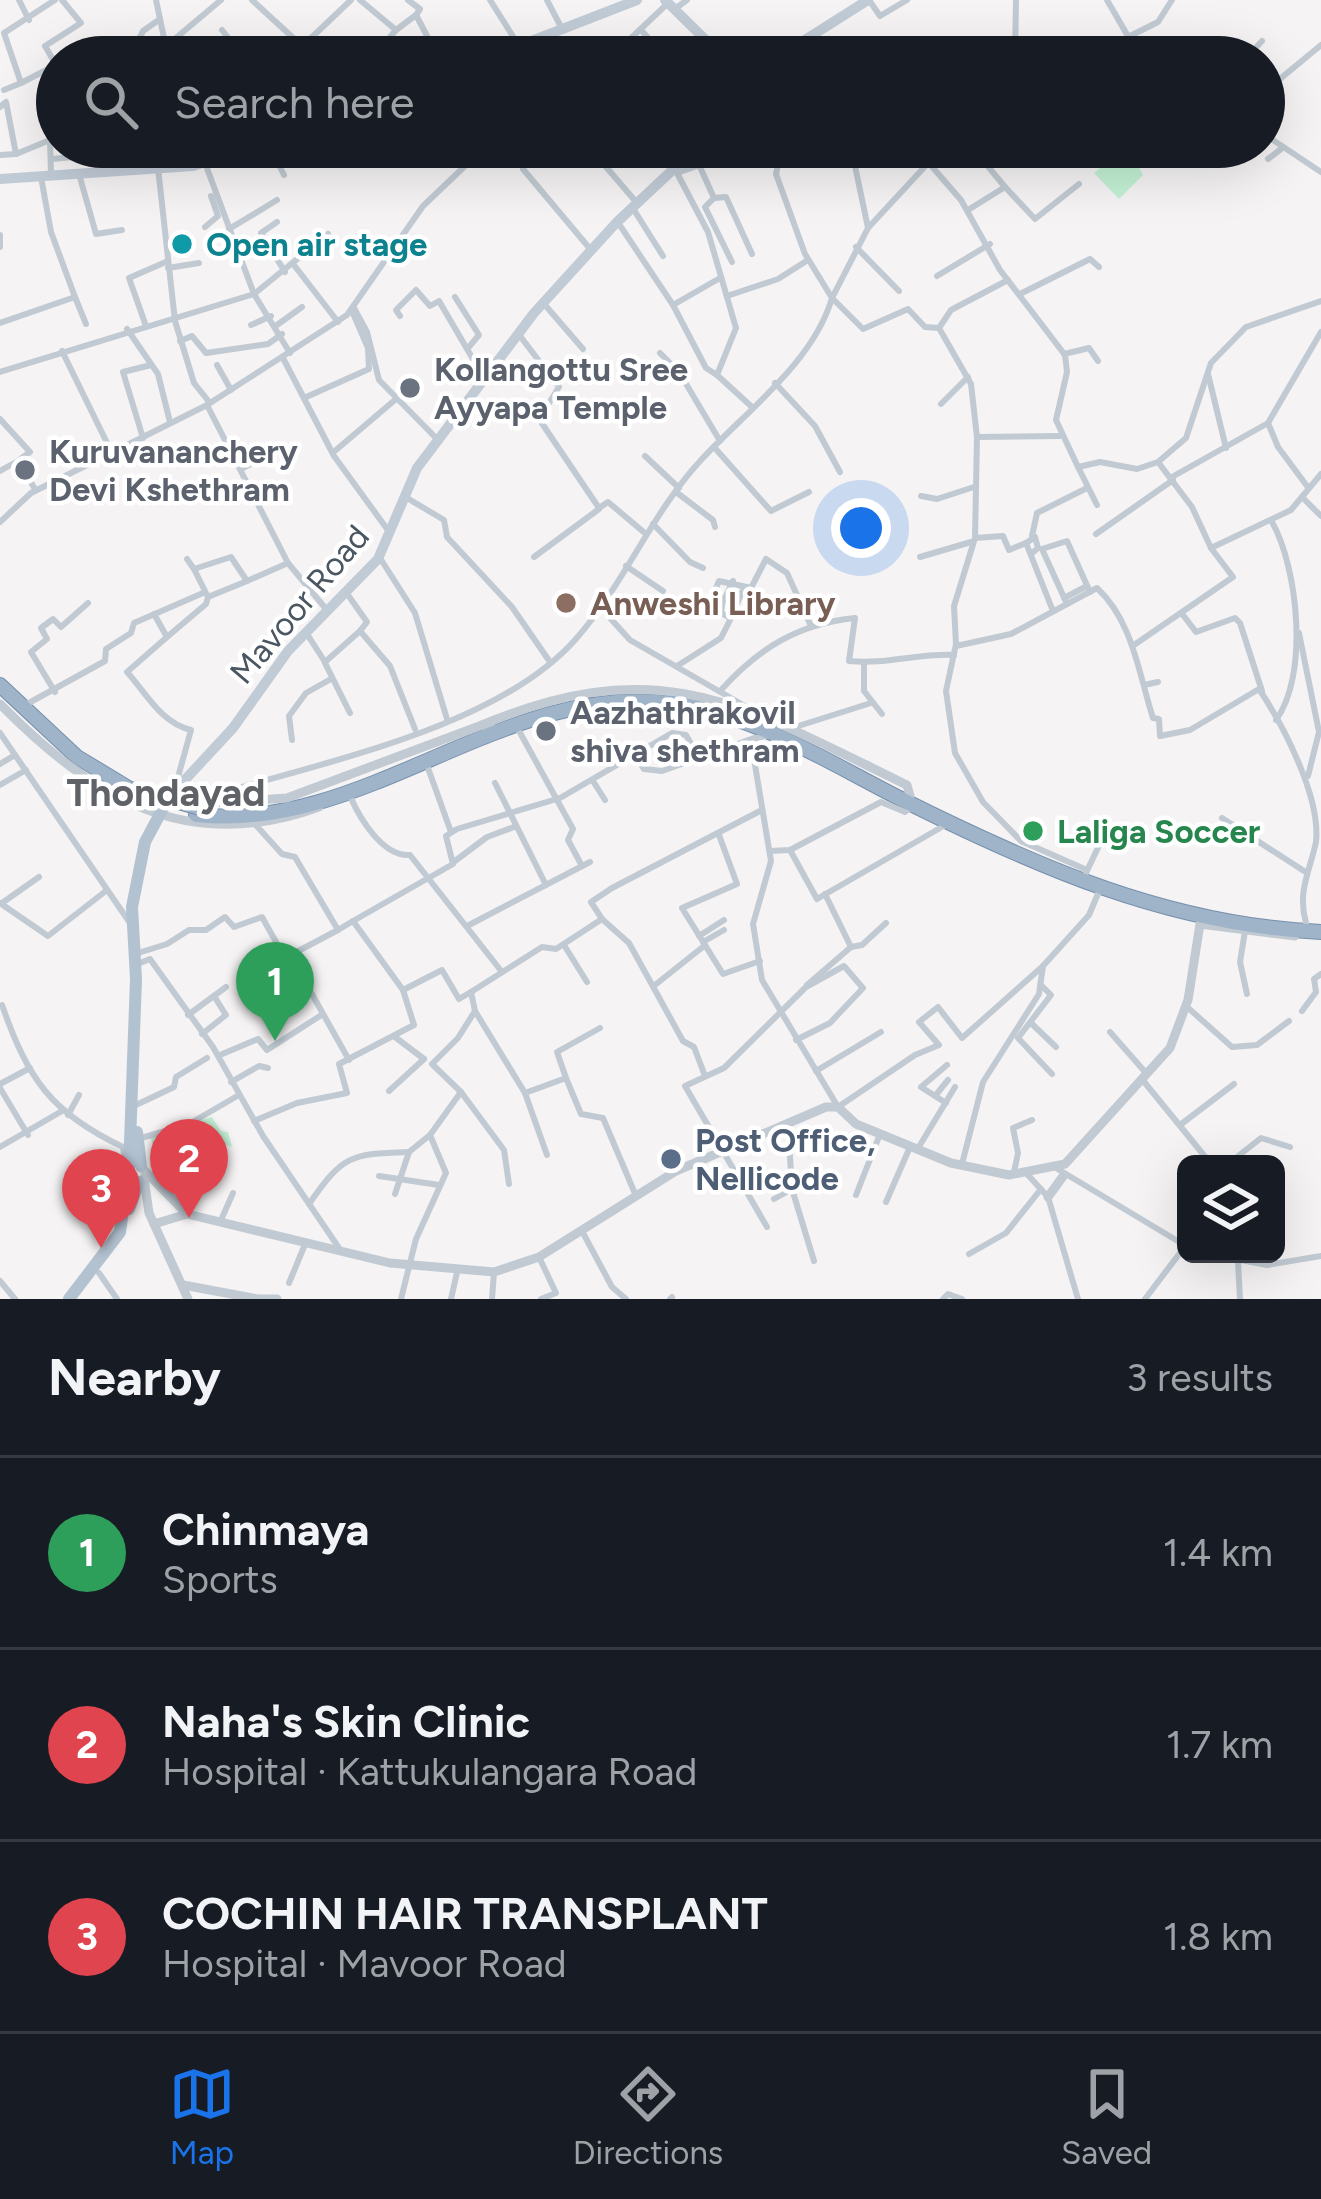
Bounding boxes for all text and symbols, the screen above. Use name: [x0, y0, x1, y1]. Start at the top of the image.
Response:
search box: [36, 36, 1285, 168]
icon: search: [78, 69, 144, 135]
text: Search here: [174, 75, 414, 129]
place label: Open air stage: [206, 225, 427, 264]
marker: Open air stage: [169, 231, 195, 257]
place label: Kollangottu Sree Ayyapa Temple: [434, 350, 688, 427]
marker: Kollangottu Sree Ayyapa Temple: [397, 375, 423, 401]
place label: Kuruvananchery Devi Kshethram: [49, 432, 298, 509]
marker: Kuruvananchery Devi Kshethram: [12, 457, 38, 483]
your location: [831, 498, 891, 558]
street label: Mavoor Road: [222, 517, 377, 691]
place label: Anweshi Library: [590, 584, 836, 623]
marker: Anweshi Library: [553, 590, 579, 616]
place label: Aazhathrakovil shiva shethram: [570, 693, 800, 770]
marker: Aazhathrakovil shiva shethram: [533, 718, 559, 744]
district label: Thondayad: [66, 769, 266, 816]
place label: Laliga Soccer: [1057, 812, 1261, 851]
marker: Laliga Soccer: [1020, 818, 1046, 844]
pin: 1: [236, 942, 314, 1041]
pin: 2: [150, 1119, 228, 1218]
place label: Post Office, Nellicode: [695, 1121, 876, 1198]
marker: Post Office, Nellicode: [658, 1146, 684, 1172]
pin: 3: [62, 1149, 140, 1248]
map controls: [1177, 1155, 1285, 1263]
button: layers: [1177, 1155, 1285, 1263]
text: Nearby: [48, 1347, 221, 1408]
text: 3 results: [1126, 1354, 1273, 1401]
text: Chinmaya: [162, 1502, 369, 1556]
text: 1: [79, 1529, 95, 1576]
text: 1.4 km: [1163, 1529, 1273, 1576]
text: Sports: [162, 1556, 278, 1603]
text: Naha's Skin Clinic: [162, 1694, 530, 1748]
text: 2: [76, 1721, 98, 1768]
text: 1.7 km: [1166, 1721, 1273, 1768]
text: Hospital · Kattukulangara Road: [162, 1748, 697, 1795]
text: COCHIN HAIR TRANSPLANT: [162, 1886, 768, 1940]
text: 3: [76, 1913, 98, 1960]
text: 1.8 km: [1163, 1913, 1273, 1960]
text: Hospital · Mavoor Road: [162, 1940, 567, 1987]
tab: Map: [169, 2061, 235, 2172]
tab: Directions: [573, 2061, 723, 2172]
tab: Saved: [1061, 2061, 1152, 2172]

